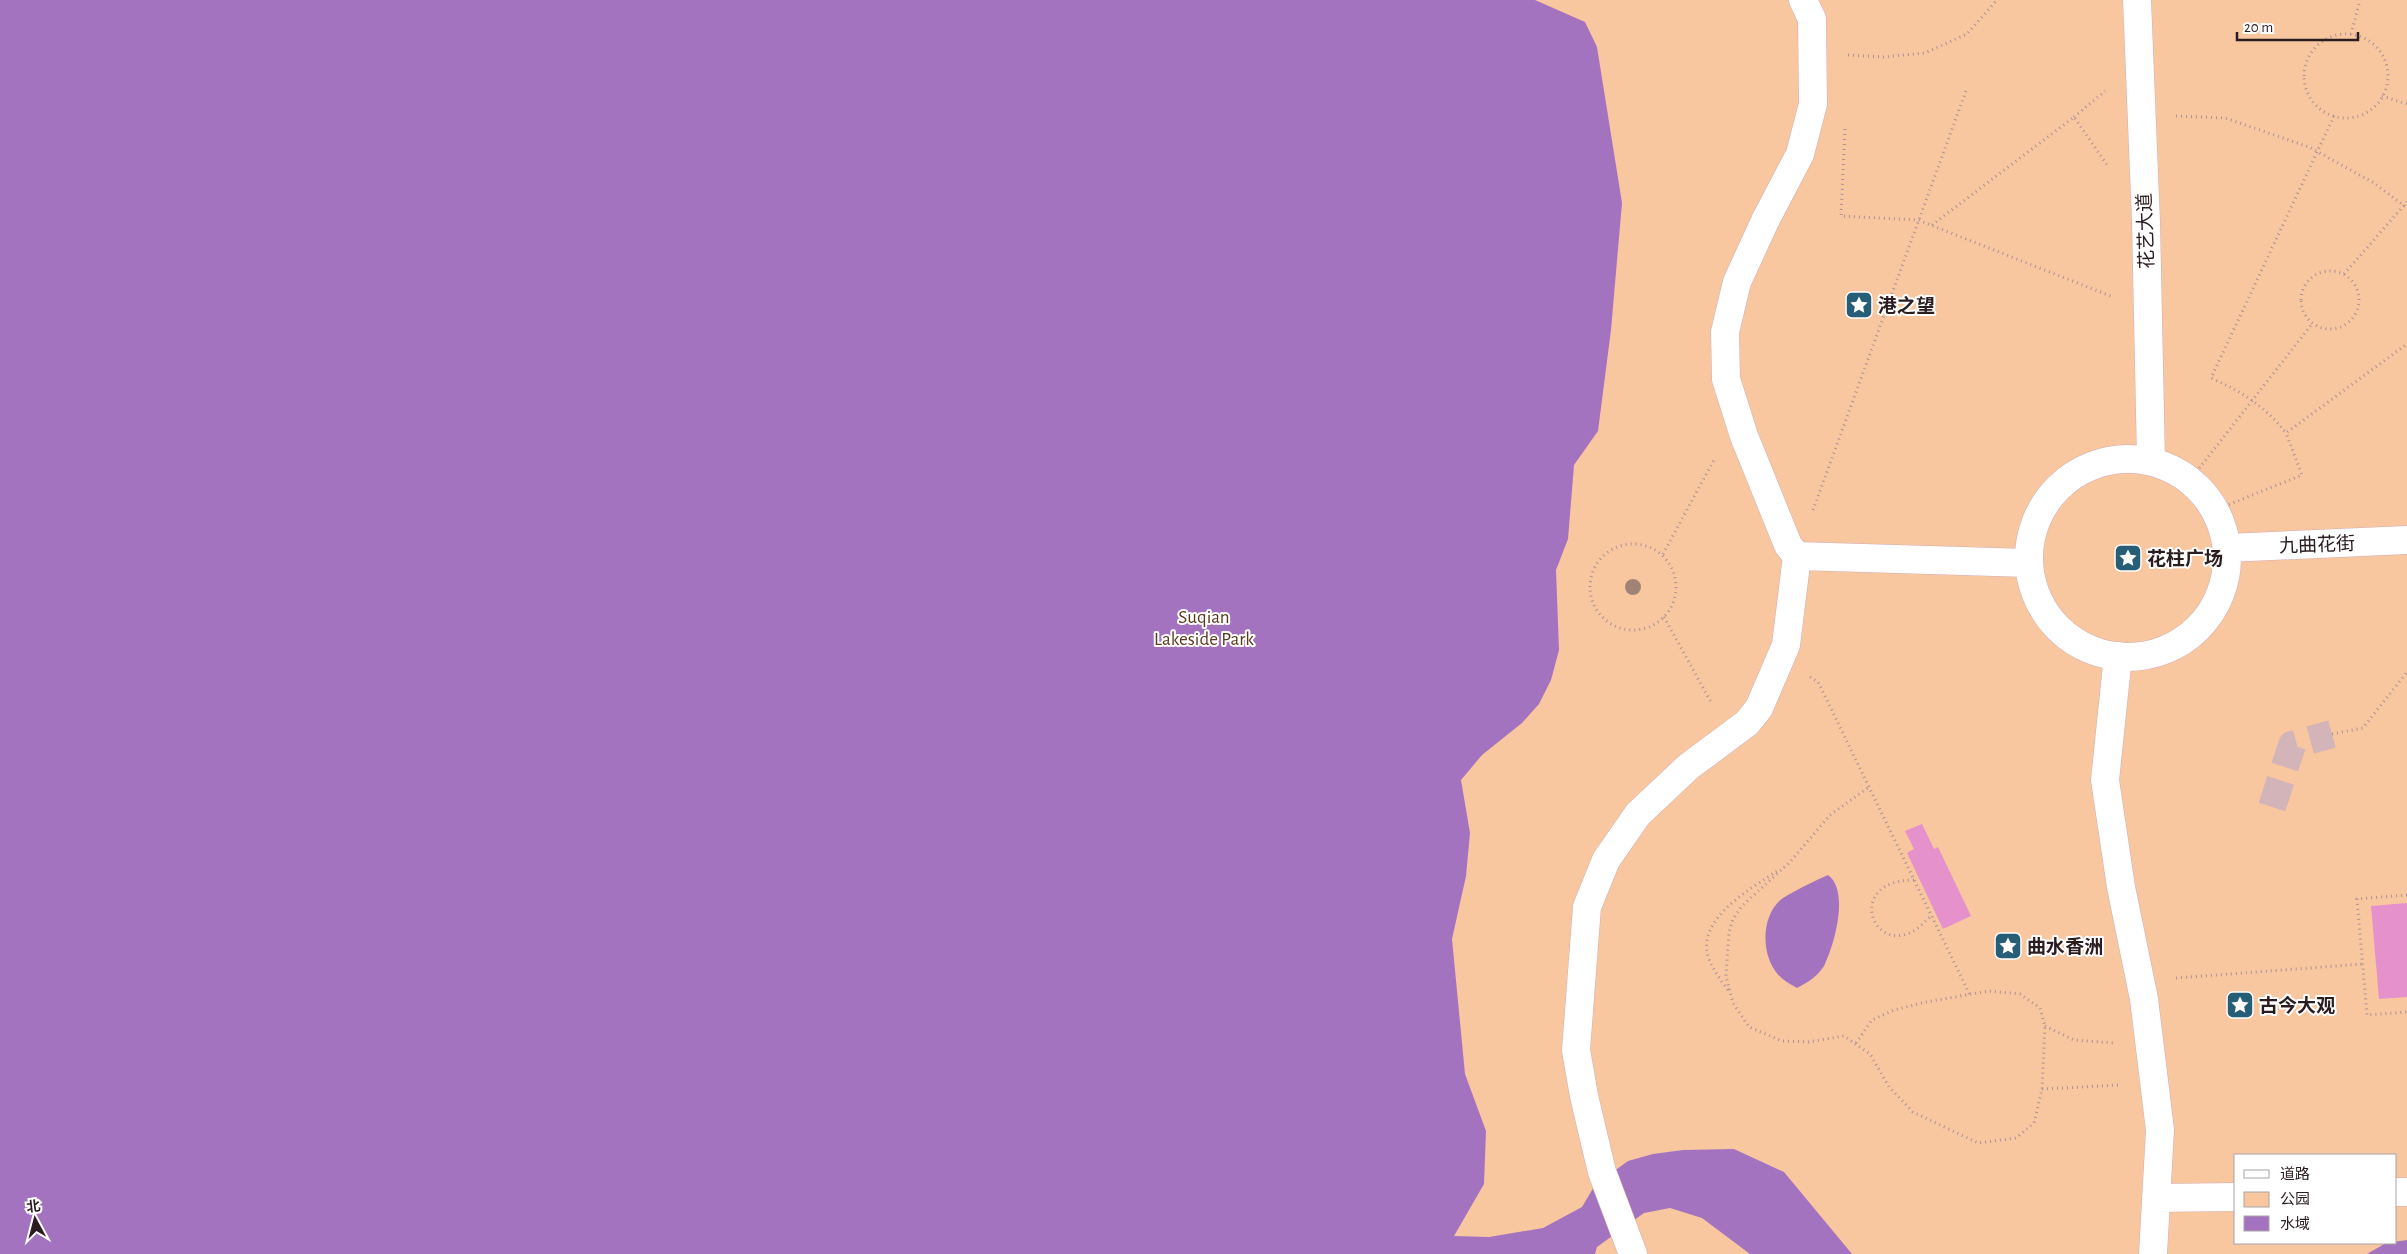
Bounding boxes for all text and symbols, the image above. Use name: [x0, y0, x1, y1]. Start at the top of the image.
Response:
scale bar: [2237, 10, 2358, 42]
text: 20 m: [2244, 20, 2273, 35]
street label: 花艺大道: [2135, 193, 2157, 269]
place icon: 港之望: [1844, 290, 1874, 320]
place label: 港之望: [1878, 295, 1935, 316]
street label: 九曲花街: [2279, 534, 2355, 556]
place icon: 花柱广场: [2113, 543, 2143, 573]
place label: 花柱广场: [2147, 548, 2223, 569]
park label: Suqian Lakeside Park: [1154, 608, 1254, 649]
place icon: 曲水香洲: [1993, 931, 2023, 961]
place label: 曲水香洲: [2027, 936, 2103, 957]
place icon: 古今大观: [2225, 990, 2255, 1020]
place label: 古今大观: [2259, 995, 2335, 1016]
legend: [2234, 1154, 2397, 1244]
text: 道路: [2280, 1166, 2310, 1182]
text: 公园: [2280, 1191, 2310, 1207]
north arrow: [10, 1194, 60, 1244]
text: 北: [26, 1198, 41, 1215]
text: 水域: [2280, 1216, 2310, 1232]

